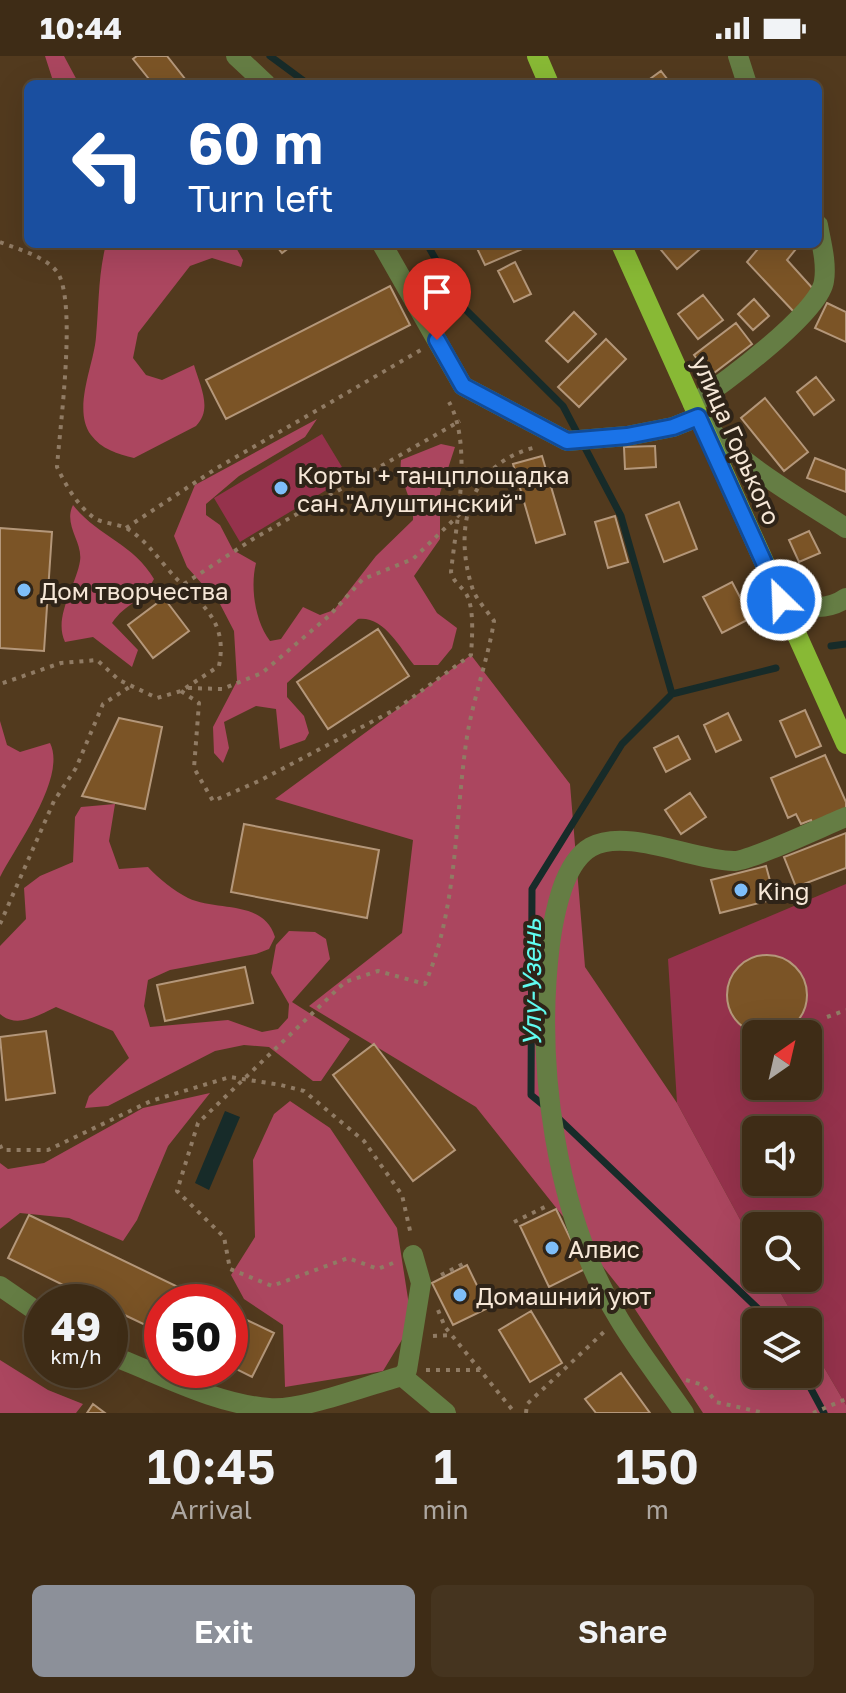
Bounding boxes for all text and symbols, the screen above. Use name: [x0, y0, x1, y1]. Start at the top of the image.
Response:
text: 10:44: [40, 10, 122, 46]
text: 60 m: [188, 109, 323, 176]
icon: left: [56, 112, 160, 216]
text: Turn left: [188, 177, 334, 220]
pin: [403, 258, 471, 340]
icon: arrive: [415, 270, 459, 314]
street label: улица Горького: [687, 351, 787, 529]
place label: Корты + танцплощадка сан."Алуштинский": [297, 460, 570, 517]
marker: Корты + танцплощадка сан."Алуштинский": [272, 479, 290, 497]
position arrow: [739, 558, 823, 642]
place label: Дом творчества: [40, 576, 229, 605]
marker: Дом творчества: [15, 581, 33, 599]
place label: King: [757, 876, 810, 905]
marker: King: [732, 881, 750, 899]
water label: Улу-Узень: [516, 918, 547, 1047]
north arrow: [742, 1020, 822, 1100]
map controls: [742, 1020, 822, 1388]
button: sound: [742, 1116, 822, 1196]
button: search: [742, 1212, 822, 1292]
place label: Алвис: [568, 1234, 640, 1263]
marker: Алвис: [543, 1239, 561, 1257]
place label: Домашний уют: [476, 1281, 652, 1310]
speed limit sign: 50: [144, 1284, 248, 1388]
marker: Домашний уют: [451, 1286, 469, 1304]
text: 49: [51, 1302, 101, 1350]
button: layers: [742, 1308, 822, 1388]
text: km/h: [51, 1344, 101, 1368]
text: 10:45: [147, 1437, 276, 1495]
text: 1: [433, 1437, 458, 1495]
text: 150: [615, 1437, 699, 1495]
text: Arrival: [171, 1494, 252, 1525]
text: min: [423, 1494, 468, 1525]
text: m: [646, 1494, 669, 1525]
button: Exit: [32, 1585, 415, 1677]
button: Share: [431, 1585, 814, 1677]

